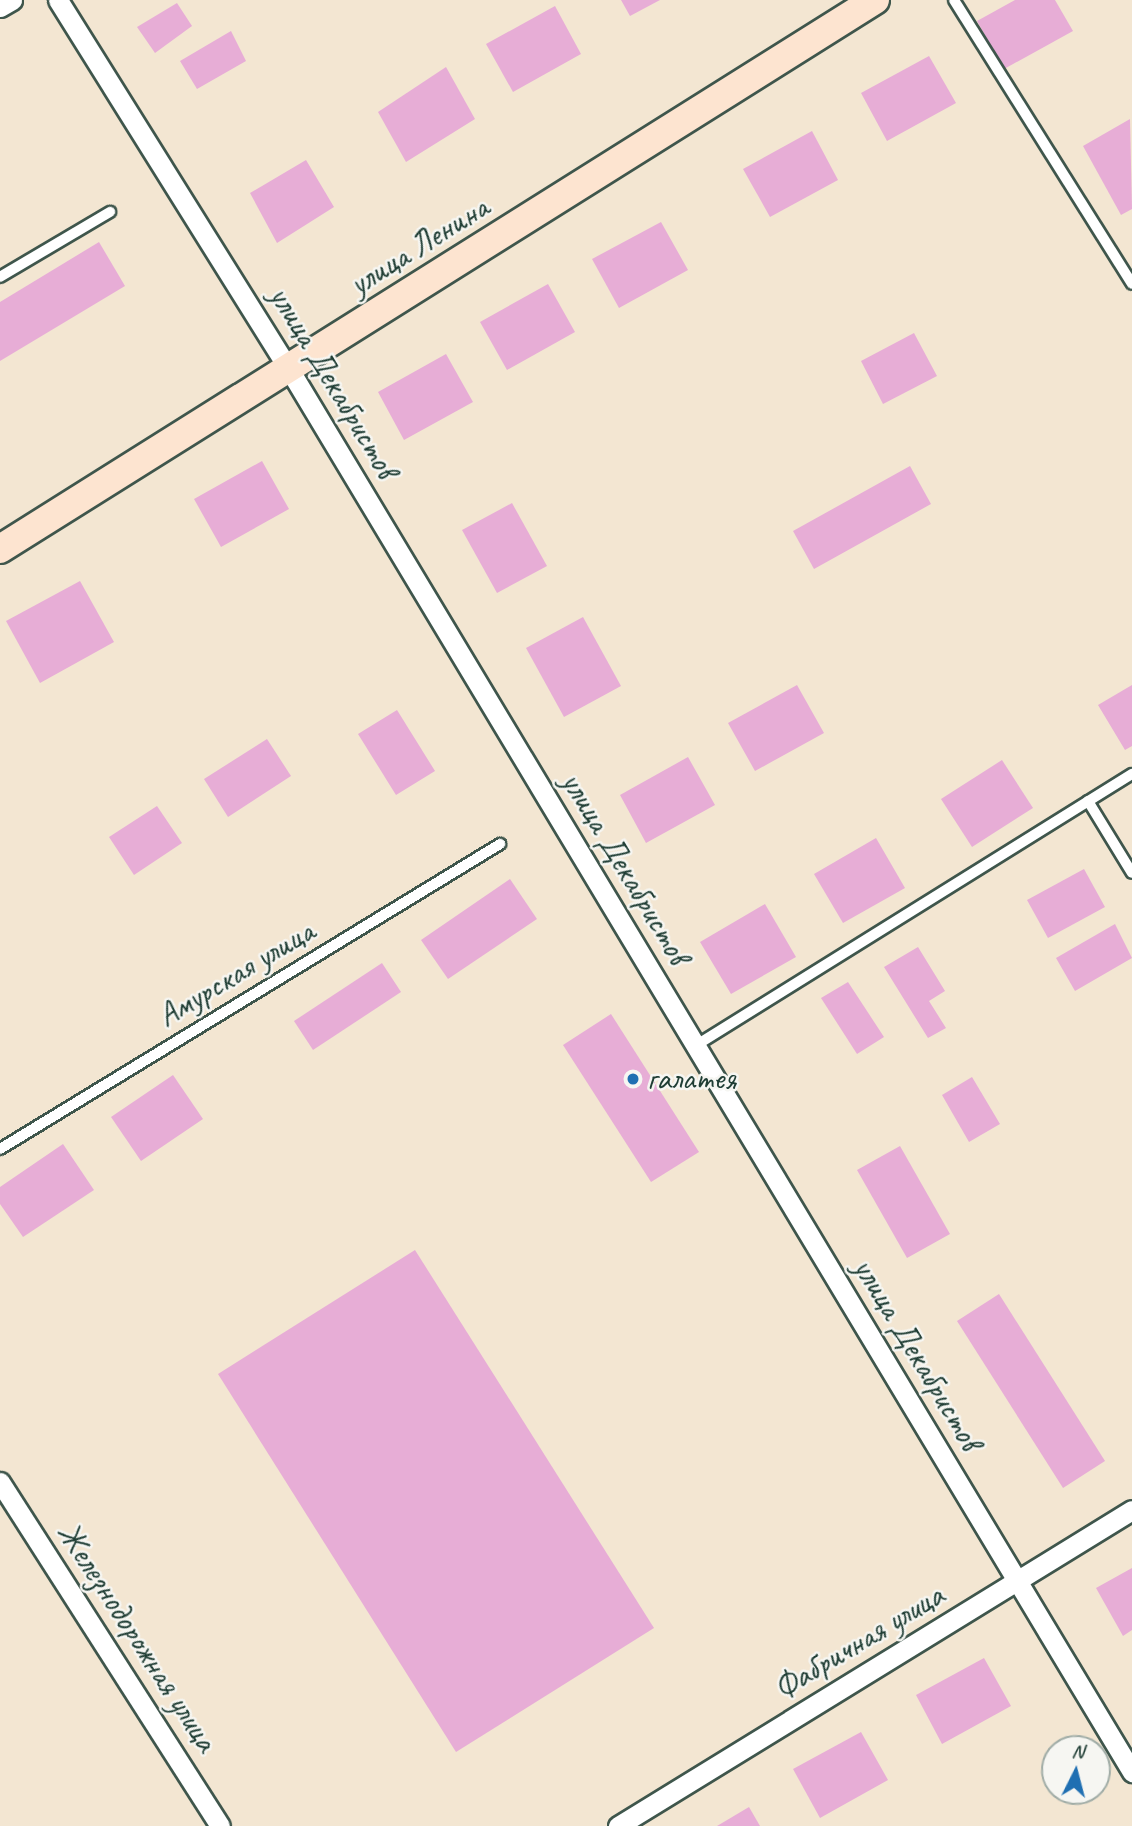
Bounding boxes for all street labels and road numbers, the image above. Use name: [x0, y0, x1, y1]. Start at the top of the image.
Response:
street label: улица Ленина: [342, 188, 496, 304]
street label: улица Декабристов: [260, 278, 406, 486]
street label: улица Декабристов: [552, 764, 698, 972]
street label: Амурская улица: [150, 911, 322, 1037]
street label: улица Декабристов: [844, 1250, 990, 1458]
street label: Железнодорожная улица: [47, 1514, 227, 1760]
street label: Фабричная улица: [765, 1575, 953, 1709]

